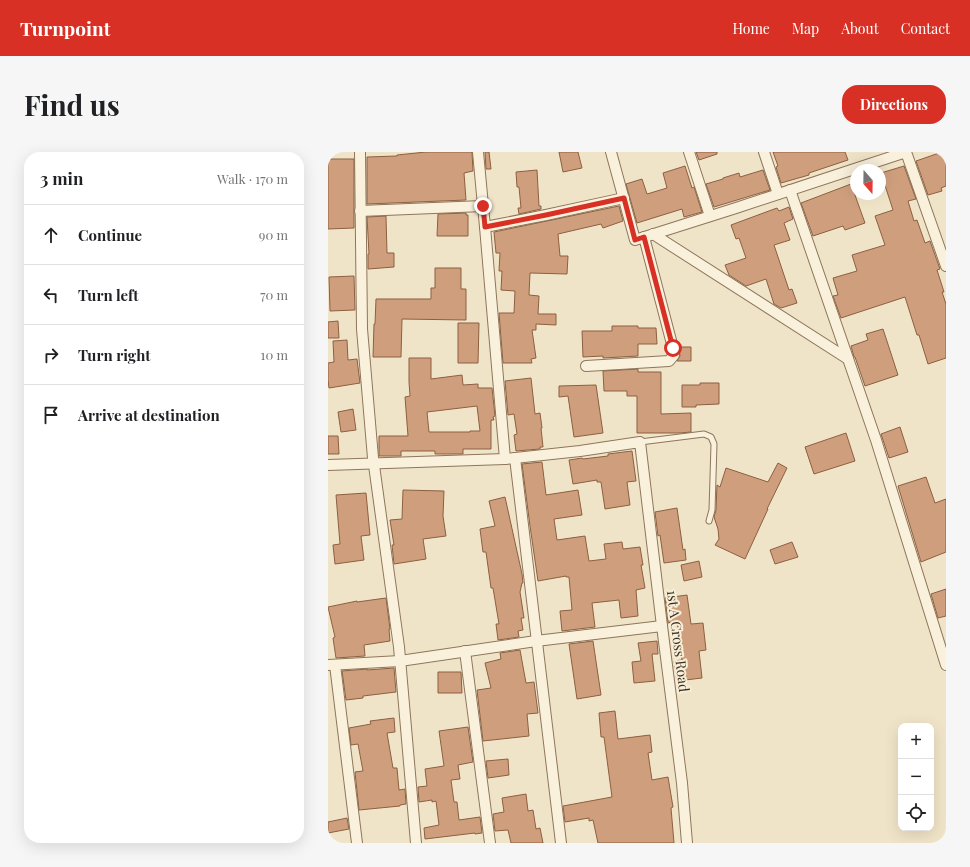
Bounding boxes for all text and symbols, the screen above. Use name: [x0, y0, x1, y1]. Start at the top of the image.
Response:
text: Turnpoint: [20, 15, 110, 41]
text: Home: [732, 19, 770, 38]
text: Map: [792, 19, 819, 38]
text: About: [841, 19, 879, 38]
text: Contact: [901, 19, 950, 38]
button: Directions: [842, 85, 946, 124]
text: Find us: [24, 86, 120, 123]
north arrow: [850, 164, 886, 200]
text: 3 min: [40, 167, 83, 189]
text: Walk · 170 m: [217, 170, 288, 187]
route end: [474, 197, 492, 215]
icon: ahead: [40, 224, 62, 246]
text: Continue: [78, 225, 142, 245]
text: 90 m: [259, 226, 288, 243]
icon: left: [40, 284, 62, 306]
text: Turn left: [78, 285, 139, 305]
text: 70 m: [260, 286, 288, 303]
route start: [664, 339, 682, 357]
icon: right: [40, 344, 62, 366]
text: Turn right: [78, 345, 151, 365]
text: 10 m: [261, 346, 288, 363]
icon: arrive: [40, 404, 62, 426]
text: Arrive at destination: [78, 405, 220, 425]
street label: 1st A Cross Road: [663, 589, 694, 693]
map controls: [898, 723, 934, 831]
button: +: [898, 723, 934, 759]
button: −: [898, 759, 934, 795]
button: locate: [898, 795, 934, 831]

